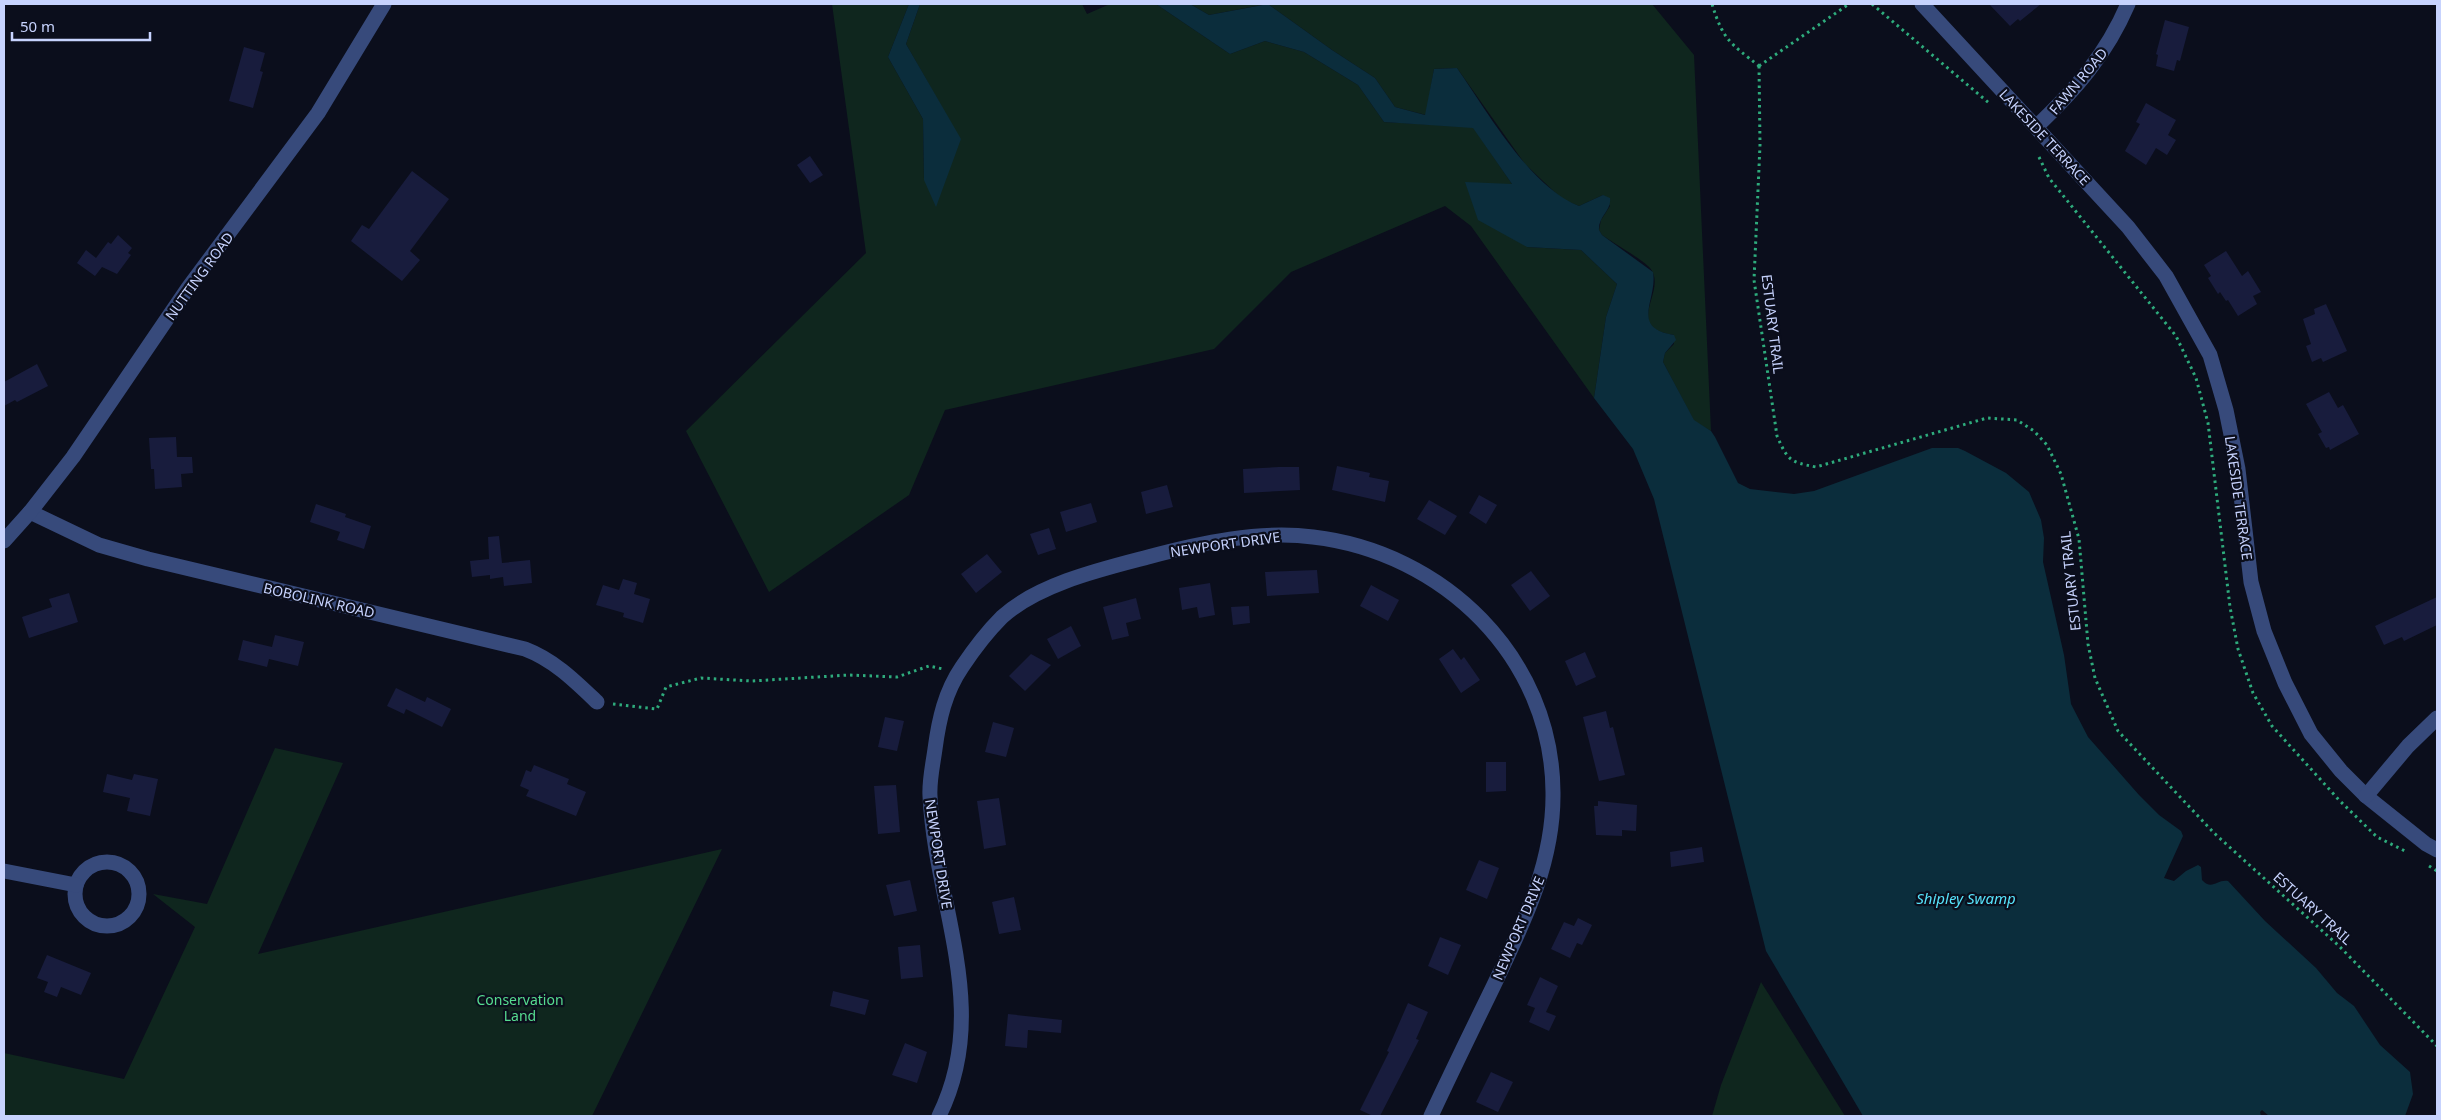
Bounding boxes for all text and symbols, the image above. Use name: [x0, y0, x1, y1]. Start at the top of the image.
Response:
scale bar: [12, 10, 150, 42]
text: 50 m: [20, 16, 55, 36]
street label: FAWN ROAD: [2045, 44, 2111, 118]
street label: LAKESIDE TERRACE: [1995, 85, 2095, 189]
street label: NUTTING ROAD: [161, 228, 237, 324]
street label: ESTUARY TRAIL: [1757, 273, 1789, 375]
street label: LAKESIDE TERRACE: [2221, 435, 2257, 561]
street label: NEWPORT DRIVE: [1169, 527, 1281, 561]
street label: ESTUARY TRAIL: [2055, 530, 2085, 632]
street label: BOBOLINK ROAD: [262, 578, 376, 622]
street label: NEWPORT DRIVE: [921, 798, 957, 910]
street label: ESTUARY TRAIL: [2269, 867, 2357, 949]
street label: NEWPORT DRIVE: [1488, 873, 1548, 983]
water label: Shipley Swamp: [1916, 888, 2016, 908]
park label: Conservation Land: [476, 990, 564, 1025]

